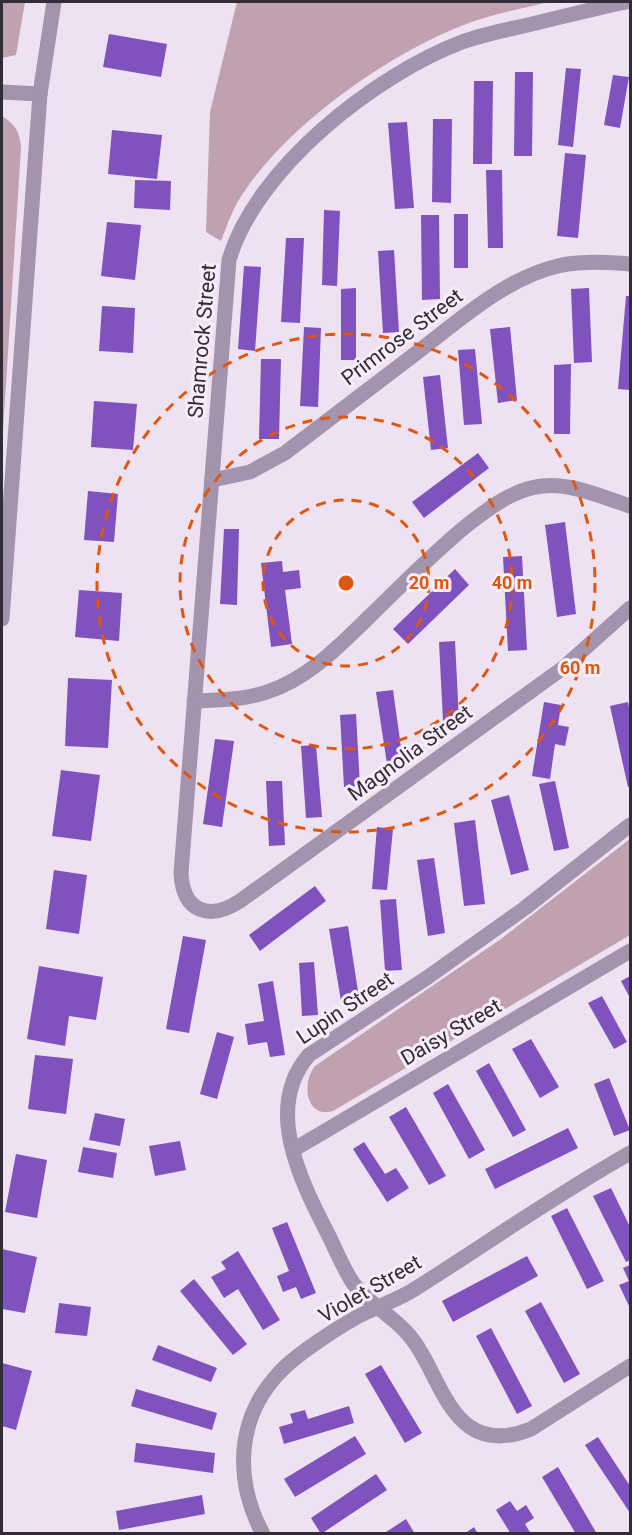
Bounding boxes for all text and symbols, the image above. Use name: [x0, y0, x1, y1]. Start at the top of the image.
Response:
street label: Shamrock Street: [183, 263, 221, 419]
street label: Primrose Street: [337, 284, 467, 390]
text: 20 m: [409, 572, 449, 593]
text: 40 m: [492, 572, 532, 593]
centre of rings: [336, 573, 356, 593]
text: 60 m: [560, 657, 600, 678]
street label: Magnolia Street: [343, 700, 477, 806]
street label: Lupin Street: [292, 967, 398, 1049]
street label: Daisy Street: [397, 994, 505, 1070]
street label: Violet Street: [315, 1250, 426, 1328]

